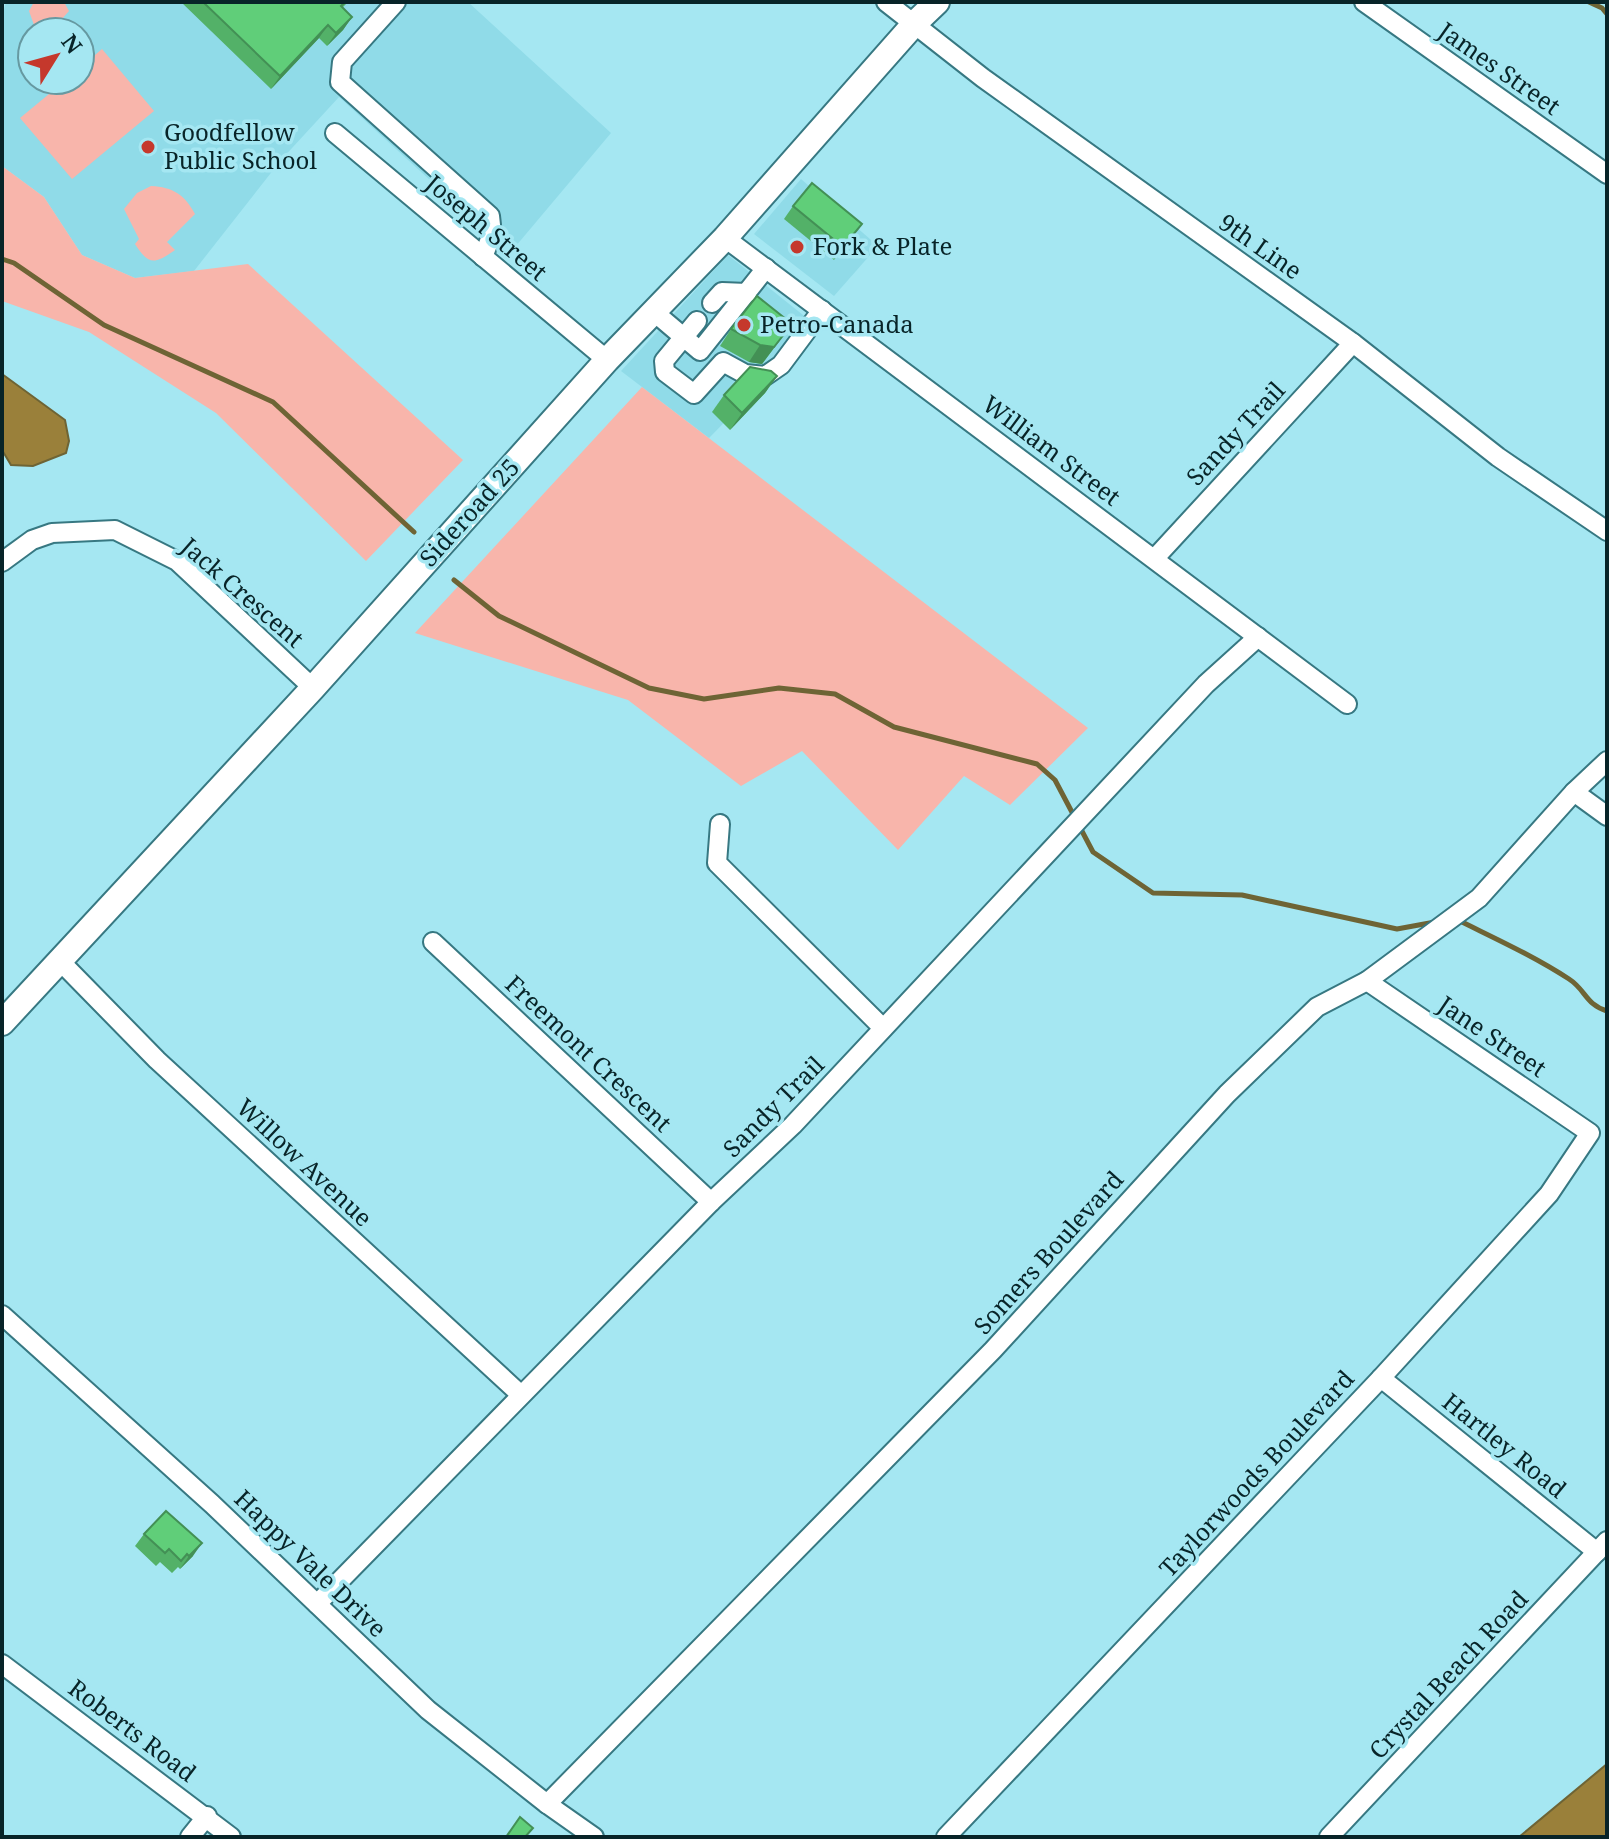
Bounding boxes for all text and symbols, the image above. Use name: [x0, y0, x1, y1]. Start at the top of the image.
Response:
street label: James Street: [1432, 13, 1567, 122]
north arrow: [16, 16, 96, 96]
text: N: [56, 27, 90, 59]
place label: Goodfellow Public School: [164, 115, 317, 176]
marker: Goodfellow Public School: [139, 138, 157, 156]
street label: Joseph Street: [418, 166, 555, 287]
street label: 9th Line: [1213, 205, 1309, 286]
place label: Fork & Plate: [813, 229, 952, 262]
marker: Fork & Plate: [788, 238, 806, 256]
place label: Petro-Canada: [760, 307, 914, 340]
marker: Petro-Canada: [735, 316, 753, 334]
street label: Sandy Trail: [1178, 374, 1292, 492]
street label: William Street: [976, 387, 1128, 513]
street label: Sideroad 25: [412, 451, 526, 573]
street label: Jack Crescent: [174, 529, 311, 654]
street label: Freemont Crescent: [499, 967, 679, 1139]
street label: Jane Street: [1432, 987, 1553, 1084]
street label: Sandy Trail: [715, 1048, 831, 1164]
street label: Willow Avenue: [230, 1090, 380, 1233]
street label: Somers Boulevard: [966, 1163, 1130, 1341]
street label: Taylorwoods Boulevard: [1151, 1362, 1361, 1584]
street label: Hartley Road: [1436, 1385, 1574, 1505]
street label: Happy Vale Drive: [228, 1482, 394, 1644]
street label: Crystal Beach Road: [1361, 1582, 1535, 1765]
street label: Roberts Road: [62, 1671, 204, 1789]

